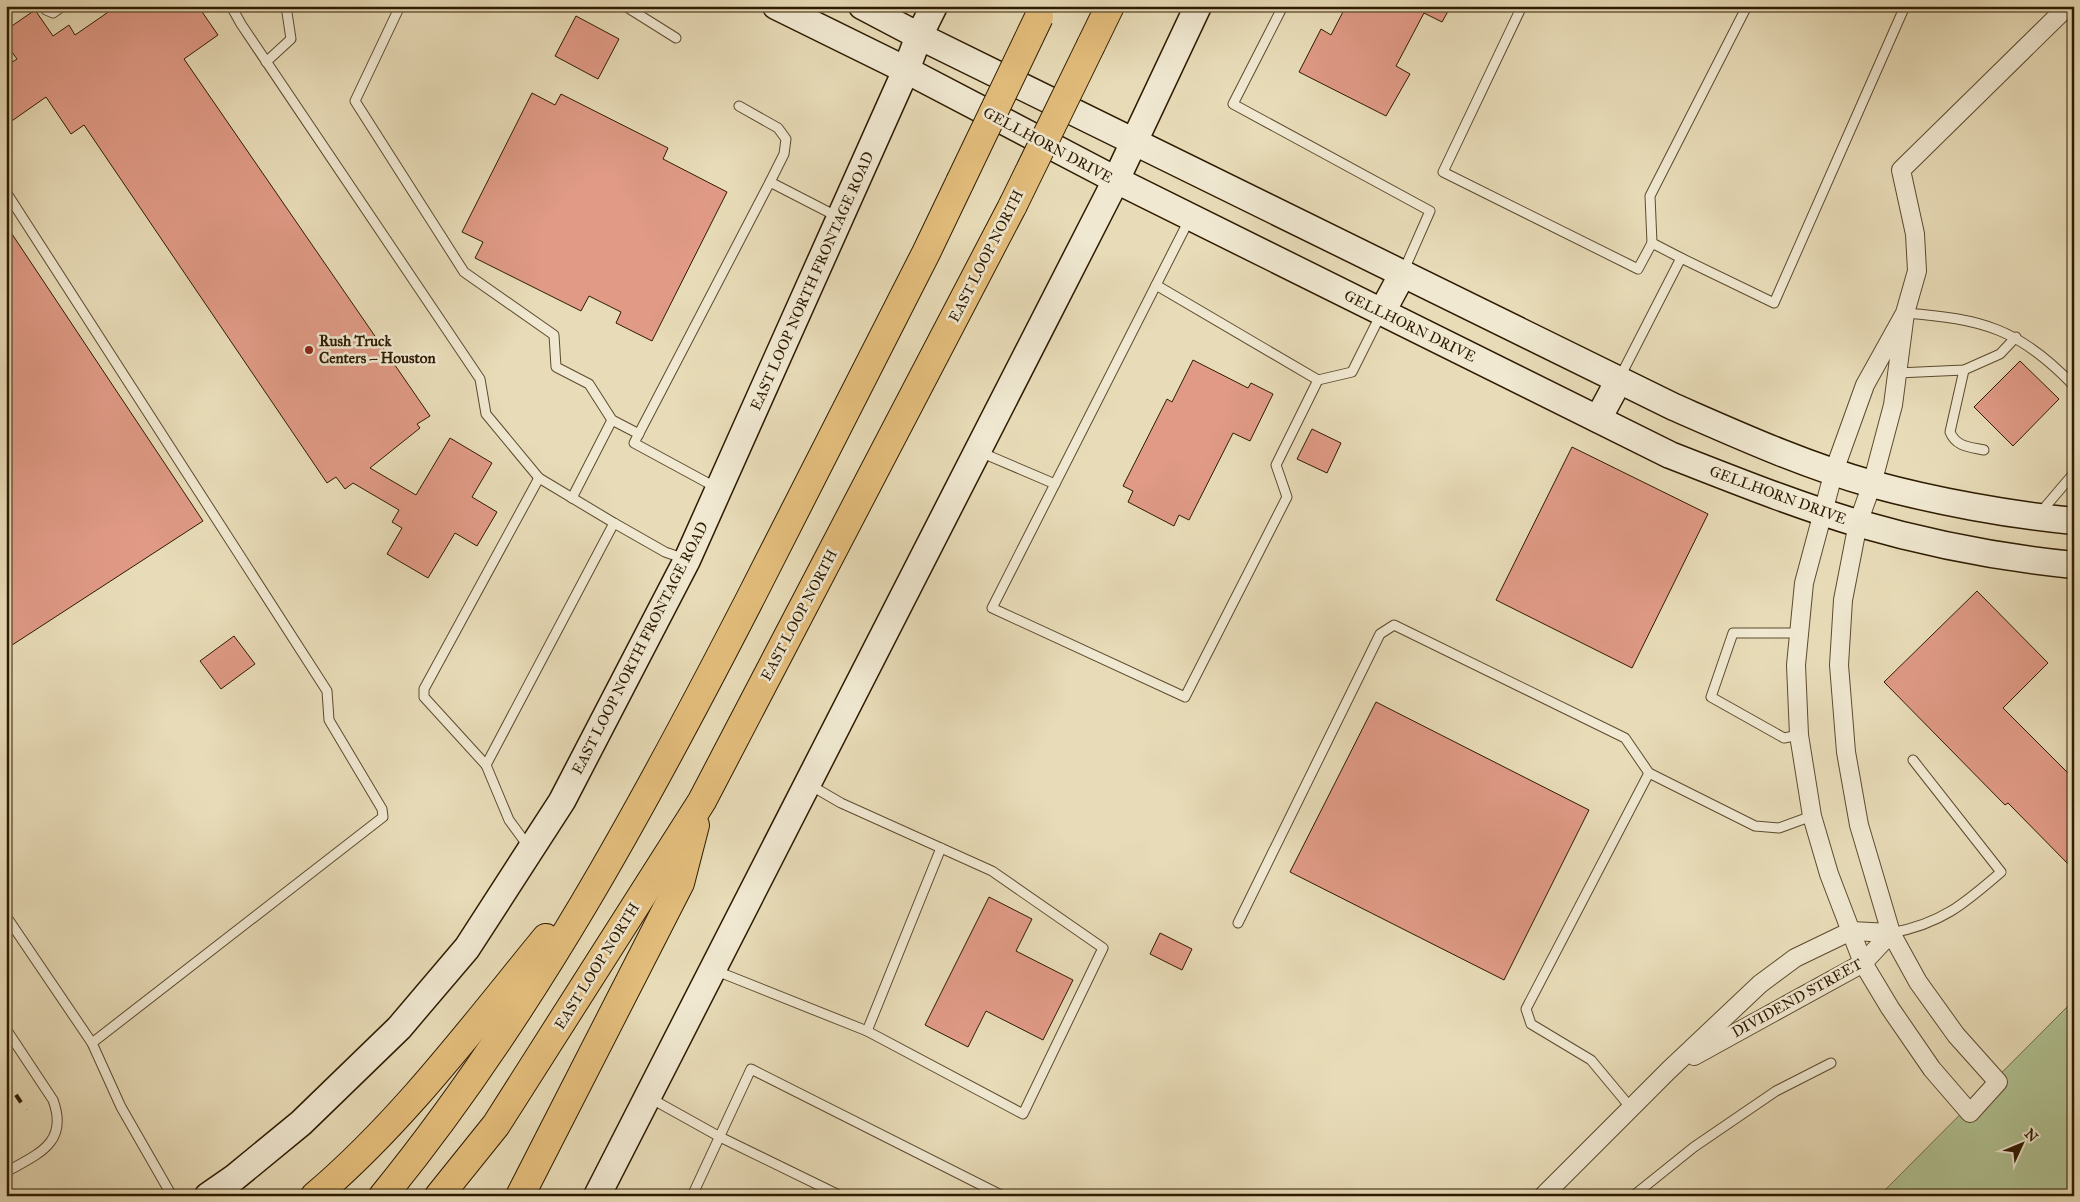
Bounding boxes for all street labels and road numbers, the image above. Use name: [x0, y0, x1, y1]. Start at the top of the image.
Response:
street label: GELLHORN DRIVE: [980, 103, 1116, 187]
street label: EAST LOOP NORTH FRONTAGE ROAD: [747, 149, 878, 413]
street label: EAST LOOP NORTH: [945, 187, 1027, 325]
street label: GELLHORN DRIVE: [1341, 286, 1479, 366]
street label: GELLHORN DRIVE: [1707, 462, 1849, 528]
street label: EAST LOOP NORTH FRONTAGE ROAD: [568, 518, 712, 777]
street label: EAST LOOP NORTH: [757, 546, 841, 684]
street label: EAST LOOP NORTH: [551, 899, 643, 1033]
street label: DIVIDEND STREET: [1729, 955, 1865, 1041]

